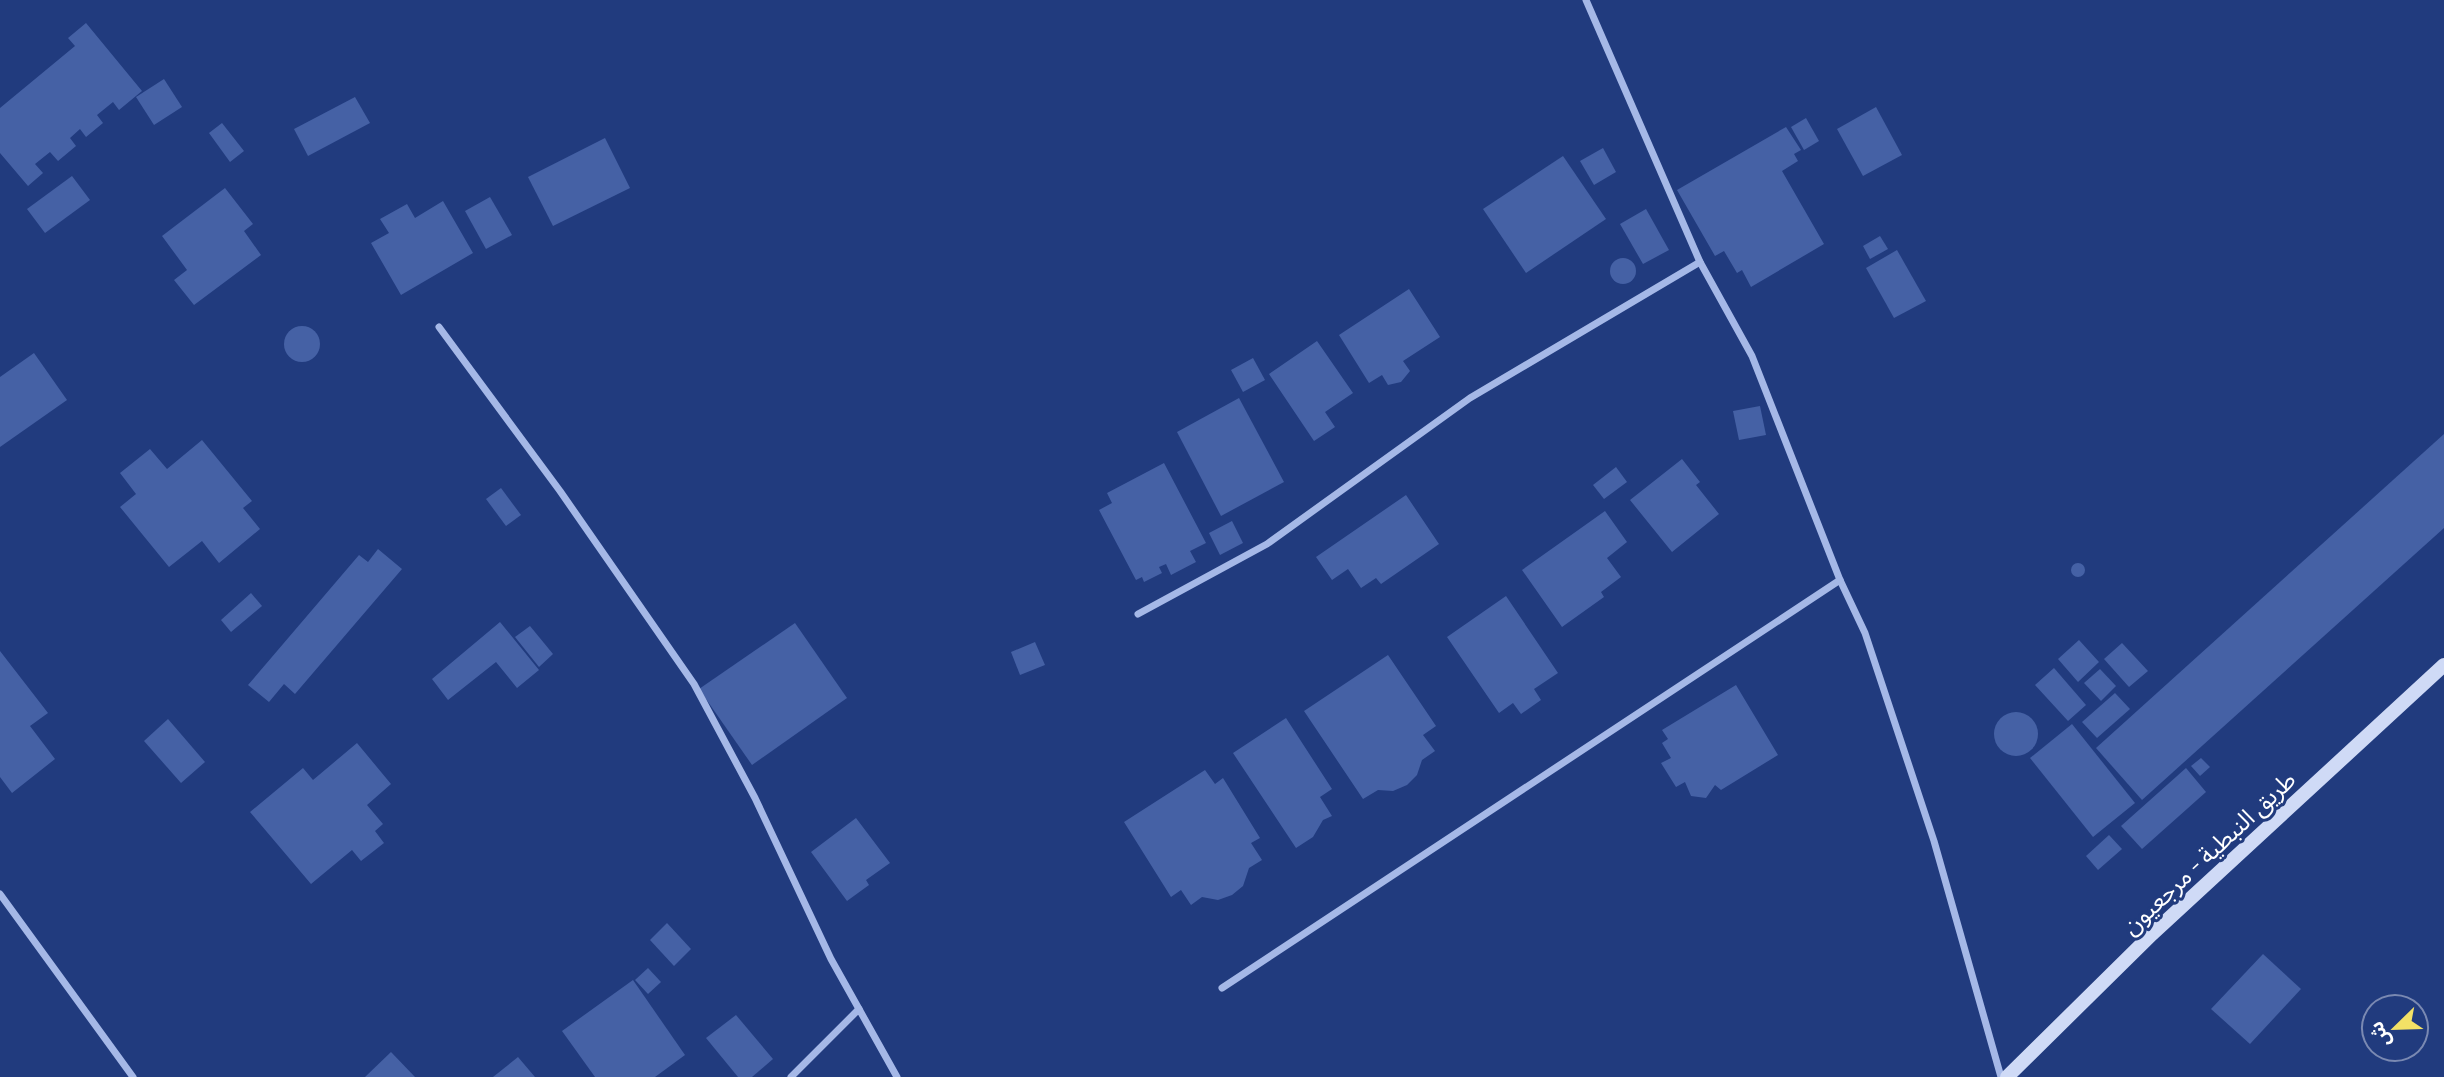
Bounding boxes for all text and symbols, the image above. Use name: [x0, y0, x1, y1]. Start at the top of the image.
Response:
street label: طريق النبطية - مرجعيون: [2114, 763, 2302, 941]
north arrow: [2360, 993, 2430, 1063]
text: ش: [2362, 1018, 2396, 1052]

